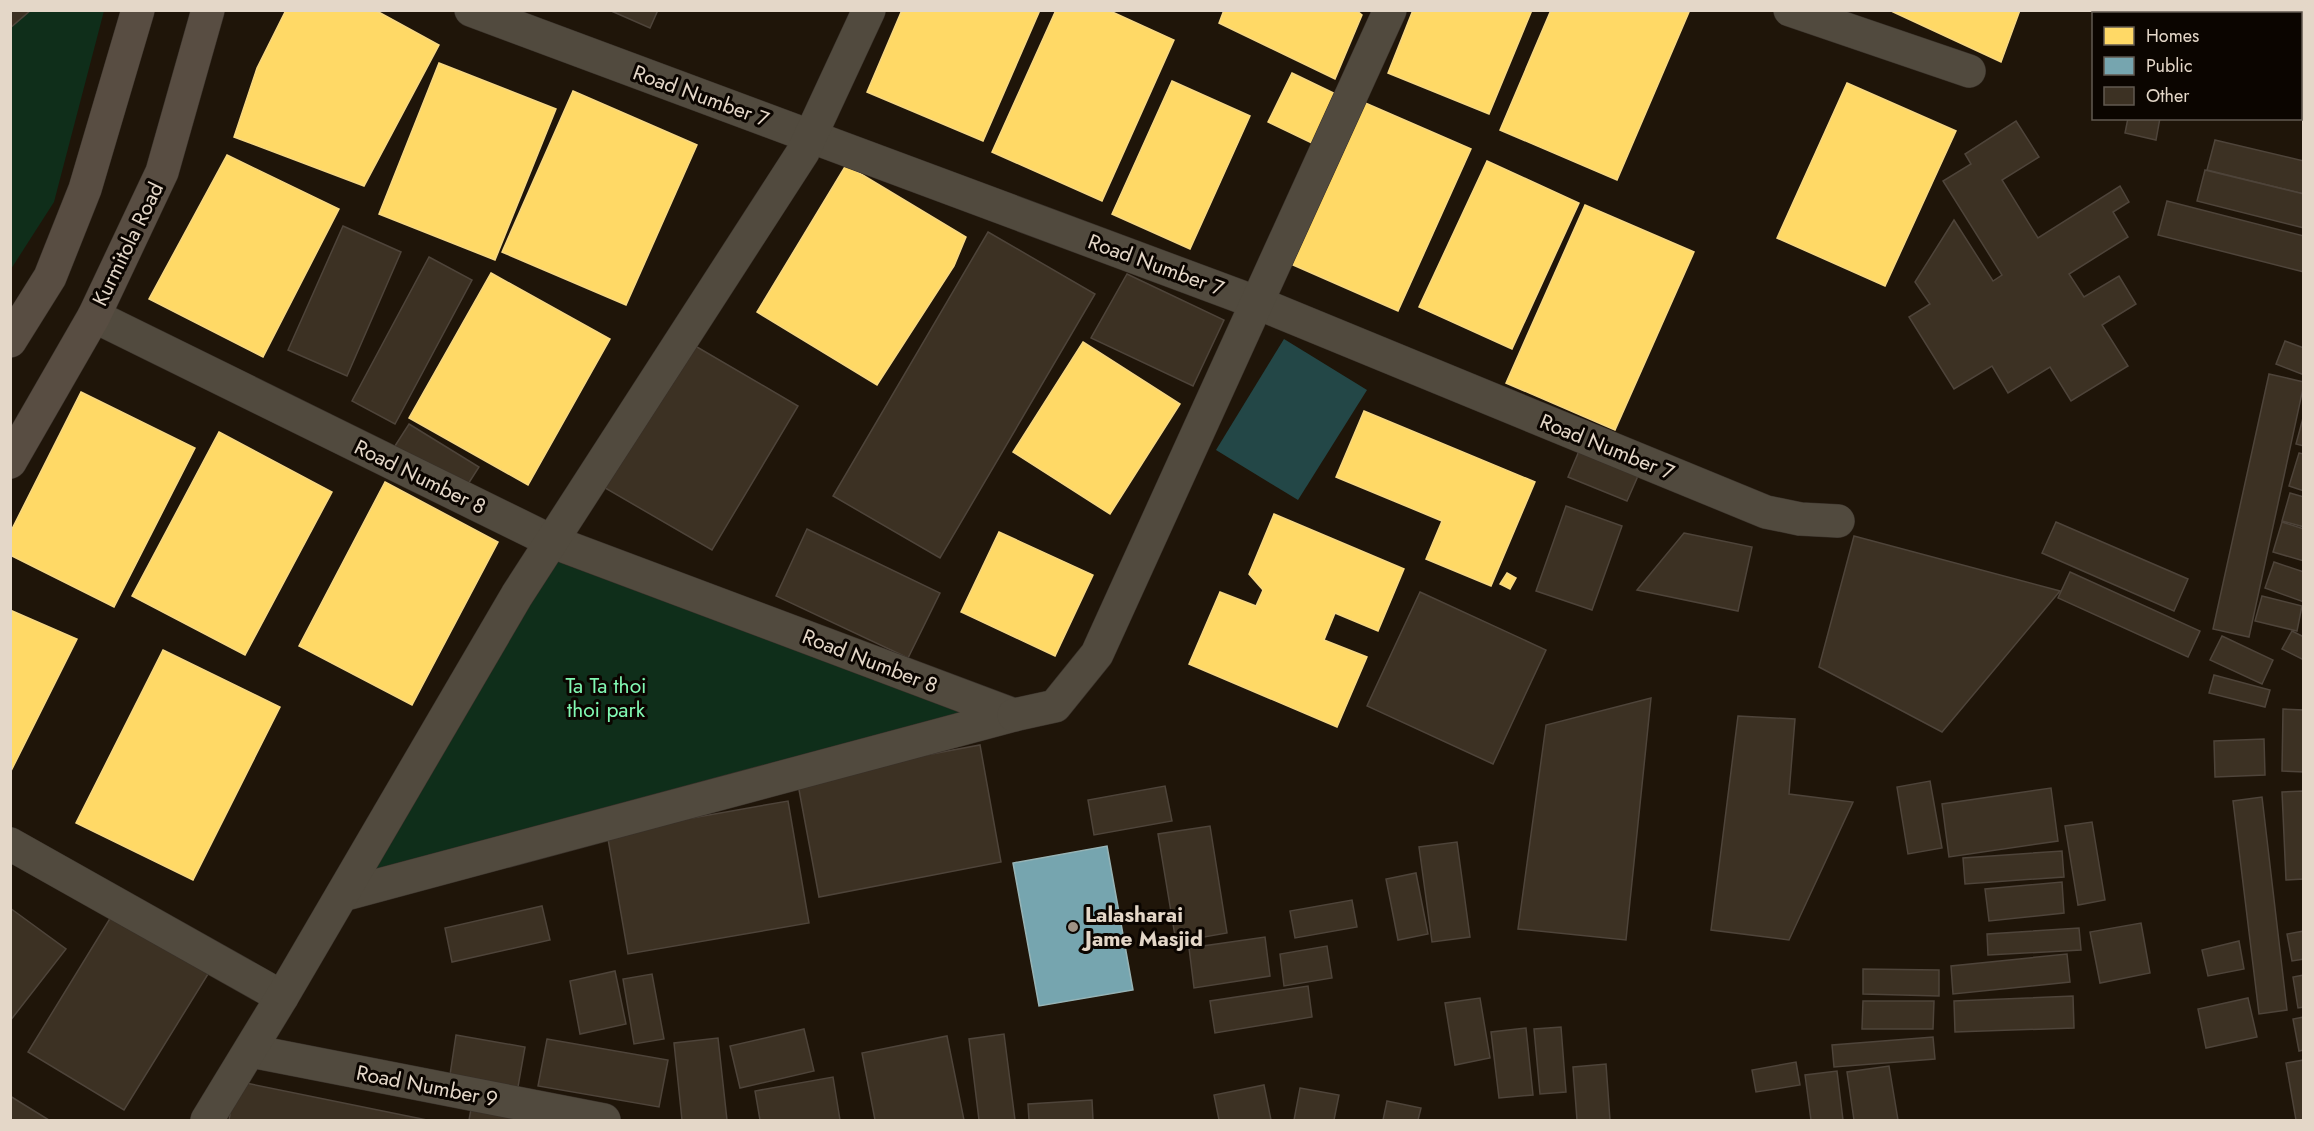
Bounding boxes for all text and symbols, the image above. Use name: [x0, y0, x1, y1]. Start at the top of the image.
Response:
legend: [2092, 12, 2302, 120]
text: Homes: [2146, 23, 2199, 49]
text: Public: [2146, 53, 2193, 79]
street label: Road Number 7: [629, 58, 773, 134]
text: Other: [2146, 83, 2190, 109]
street label: Kurmitola Road: [85, 177, 171, 311]
street label: Road Number 7: [1084, 227, 1228, 303]
street label: Road Number 7: [1535, 406, 1679, 488]
street label: Road Number 8: [349, 432, 491, 522]
street label: Road Number 8: [798, 621, 942, 701]
park label: Ta Ta thoi thoi park: [565, 671, 647, 725]
place label: Lalasharai Jame Masjid: [1081, 900, 1203, 954]
marker: Lalasharai Jame Masjid: [1066, 920, 1080, 934]
street label: Road Number 9: [354, 1058, 500, 1114]

